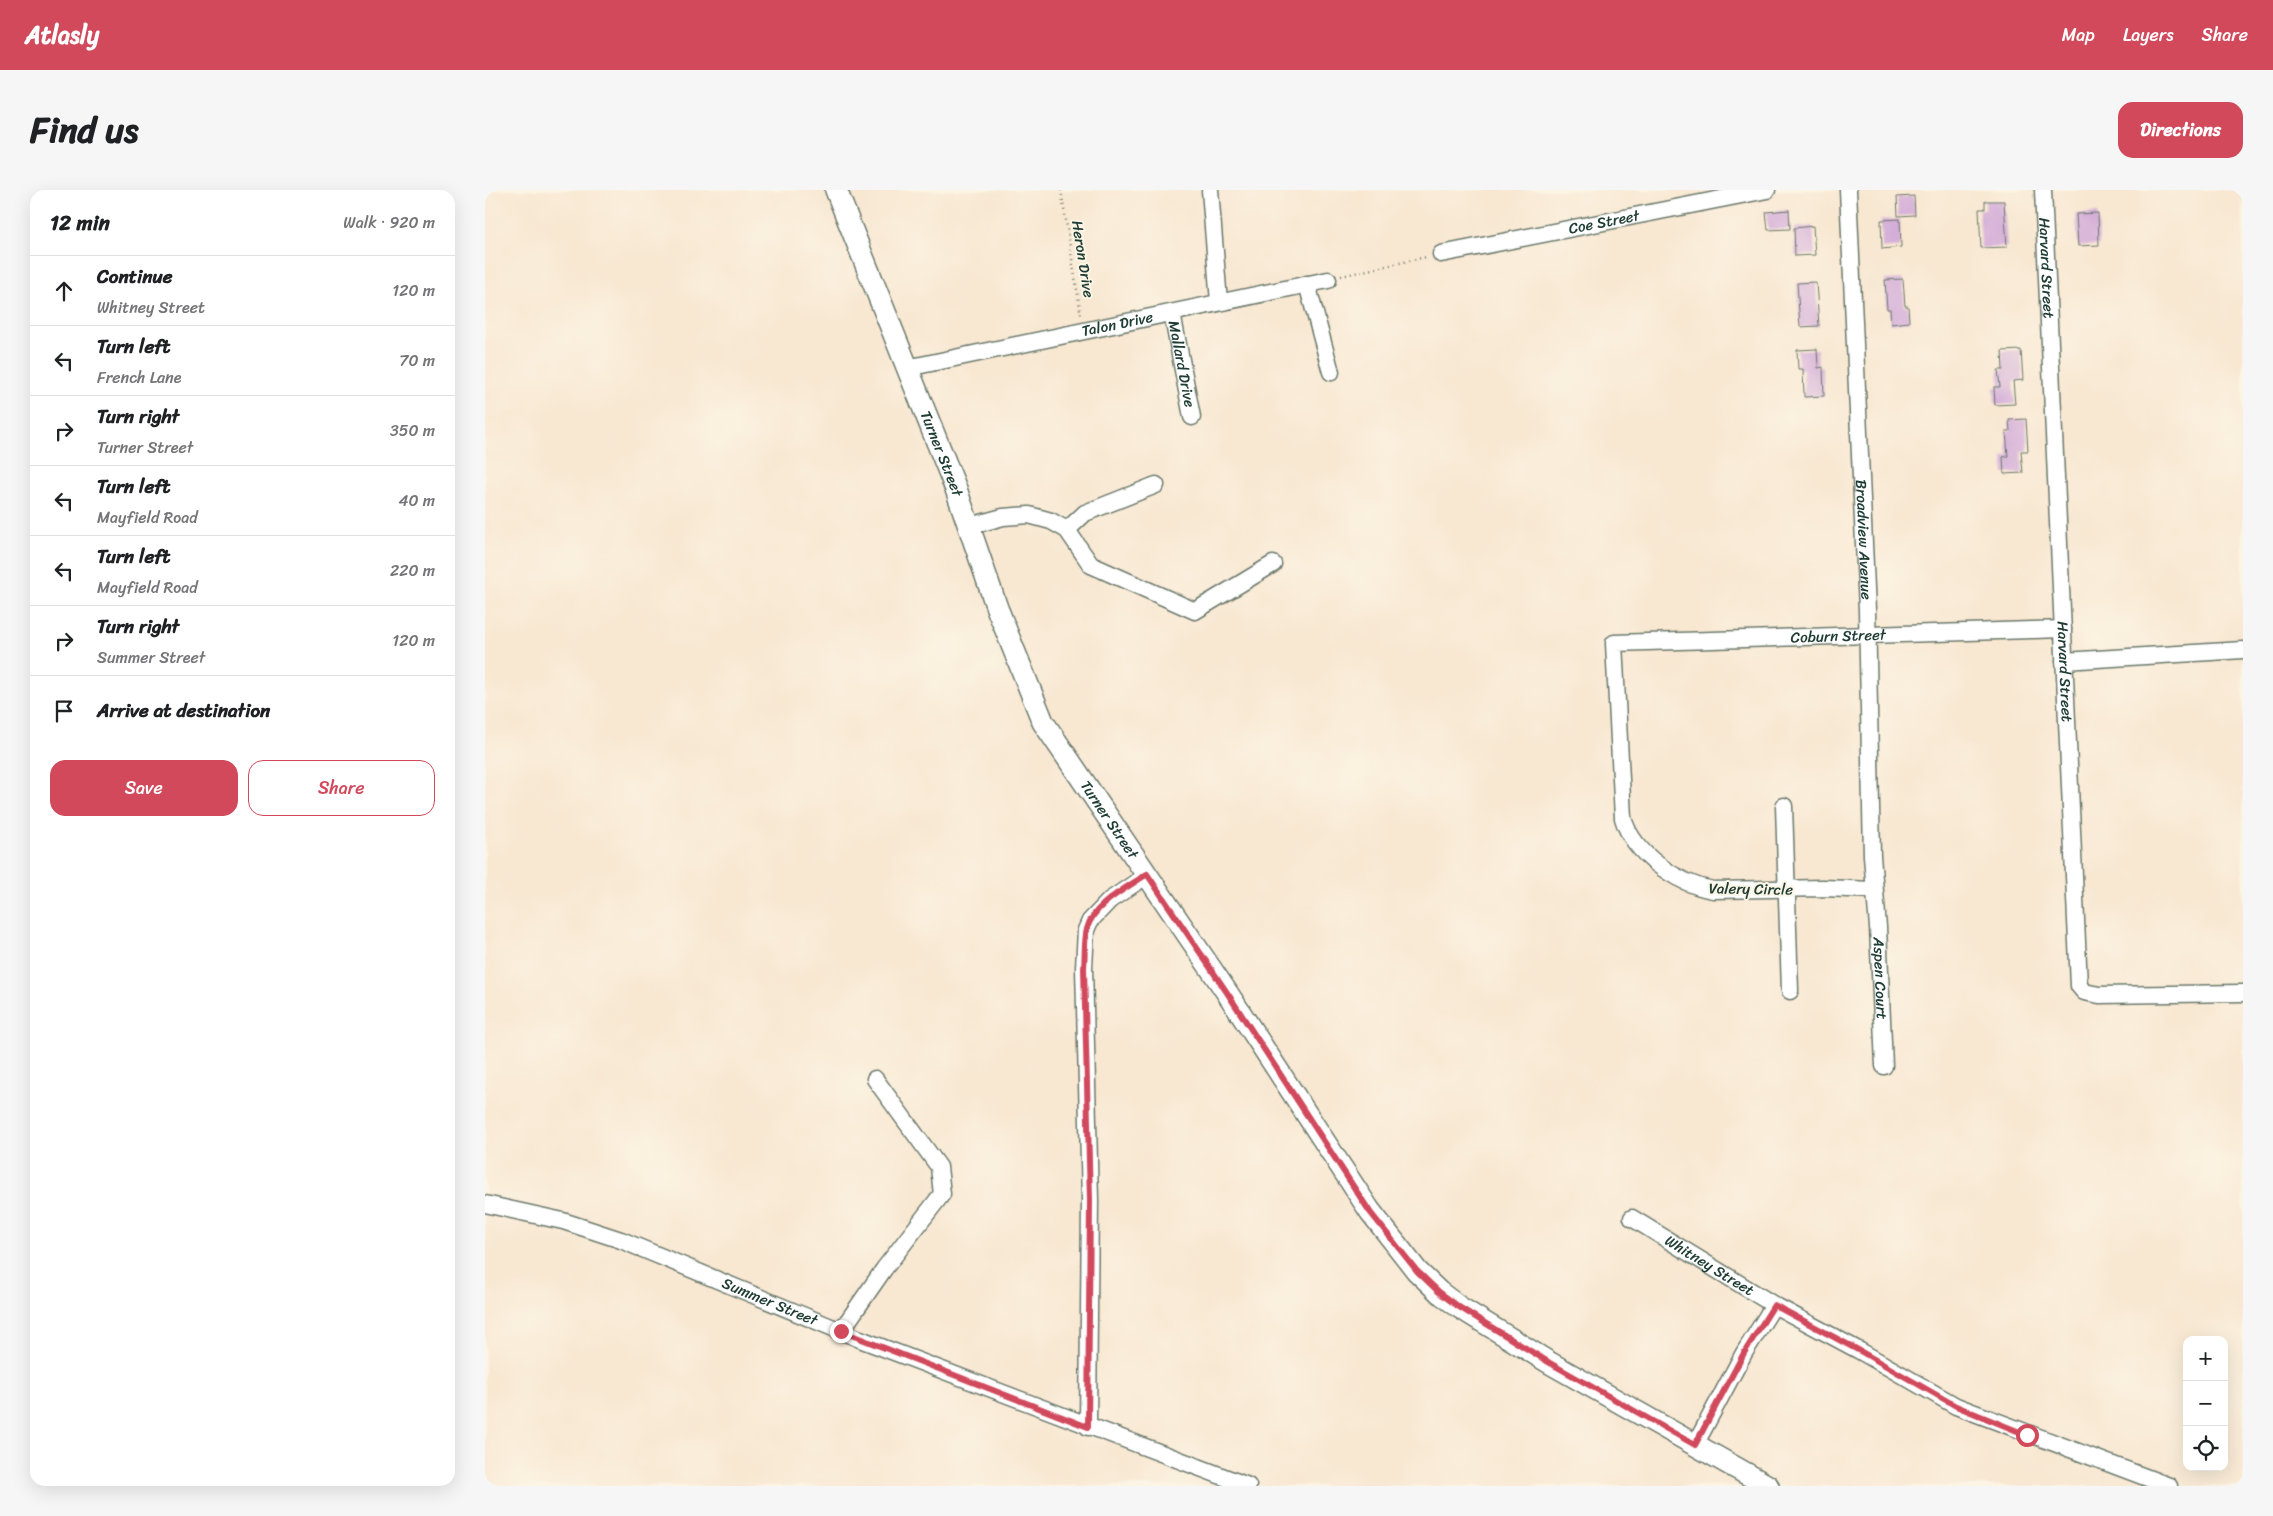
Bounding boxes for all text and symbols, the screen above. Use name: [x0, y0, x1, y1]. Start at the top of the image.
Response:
text: Atlasly: [25, 14, 99, 56]
text: Map: [2062, 19, 2095, 51]
text: Layers: [2123, 19, 2174, 51]
text: Share: [2202, 19, 2248, 51]
text: Find us: [30, 99, 138, 161]
button: Directions: [2118, 102, 2243, 158]
street label: Coe Street: [1566, 202, 1643, 242]
text: 12 min: [50, 204, 110, 242]
text: Walk · 920 m: [343, 208, 435, 237]
street label: Harvard Street: [2031, 217, 2062, 319]
street label: Heron Drive: [1064, 218, 1102, 300]
text: Continue: [97, 260, 173, 293]
text: 120 m: [392, 276, 435, 305]
icon: ahead: [50, 277, 78, 305]
text: Whitney Street: [97, 293, 205, 322]
street label: Talon Drive: [1079, 304, 1156, 344]
street label: Mallard Drive: [1161, 318, 1203, 410]
text: Turn left: [97, 330, 170, 363]
text: 70 m: [399, 346, 435, 375]
icon: left: [50, 347, 78, 375]
text: French Lane: [97, 363, 181, 392]
text: Turn right: [97, 400, 179, 433]
street label: Turner Street: [913, 407, 971, 501]
text: 350 m: [390, 416, 435, 445]
icon: right: [50, 417, 78, 445]
text: Turner Street: [97, 433, 193, 462]
text: Turn left: [97, 470, 170, 503]
street label: Broadview Avenue: [1848, 479, 1880, 601]
text: 40 m: [398, 486, 435, 515]
icon: left: [50, 487, 78, 515]
text: Mayfield Road: [97, 503, 198, 532]
text: Turn left: [97, 540, 170, 573]
text: 220 m: [390, 556, 435, 585]
icon: left: [50, 557, 78, 585]
text: Mayfield Road: [97, 573, 198, 602]
text: Turn right: [97, 610, 179, 643]
street label: Harvard Street: [2050, 621, 2080, 723]
street label: Coburn Street: [1790, 622, 1887, 650]
text: 120 m: [392, 626, 435, 655]
icon: right: [50, 627, 78, 655]
text: Summer Street: [97, 643, 205, 672]
text: Arrive at destination: [97, 694, 270, 727]
icon: arrive: [50, 697, 78, 725]
button: Save: [50, 760, 238, 816]
button: Share: [248, 760, 435, 816]
street label: Turner Street: [1073, 775, 1146, 865]
street label: Valery Circle: [1709, 875, 1794, 903]
street label: Aspen Court: [1865, 936, 1895, 1020]
street label: Whitney Street: [1660, 1228, 1760, 1303]
street label: Summer Street: [718, 1270, 823, 1333]
route end: [830, 1320, 853, 1343]
map controls: [2183, 1336, 2228, 1471]
button: +: [2183, 1336, 2228, 1381]
button: −: [2183, 1381, 2228, 1426]
route start: [2016, 1424, 2039, 1447]
button: locate: [2183, 1426, 2228, 1471]

